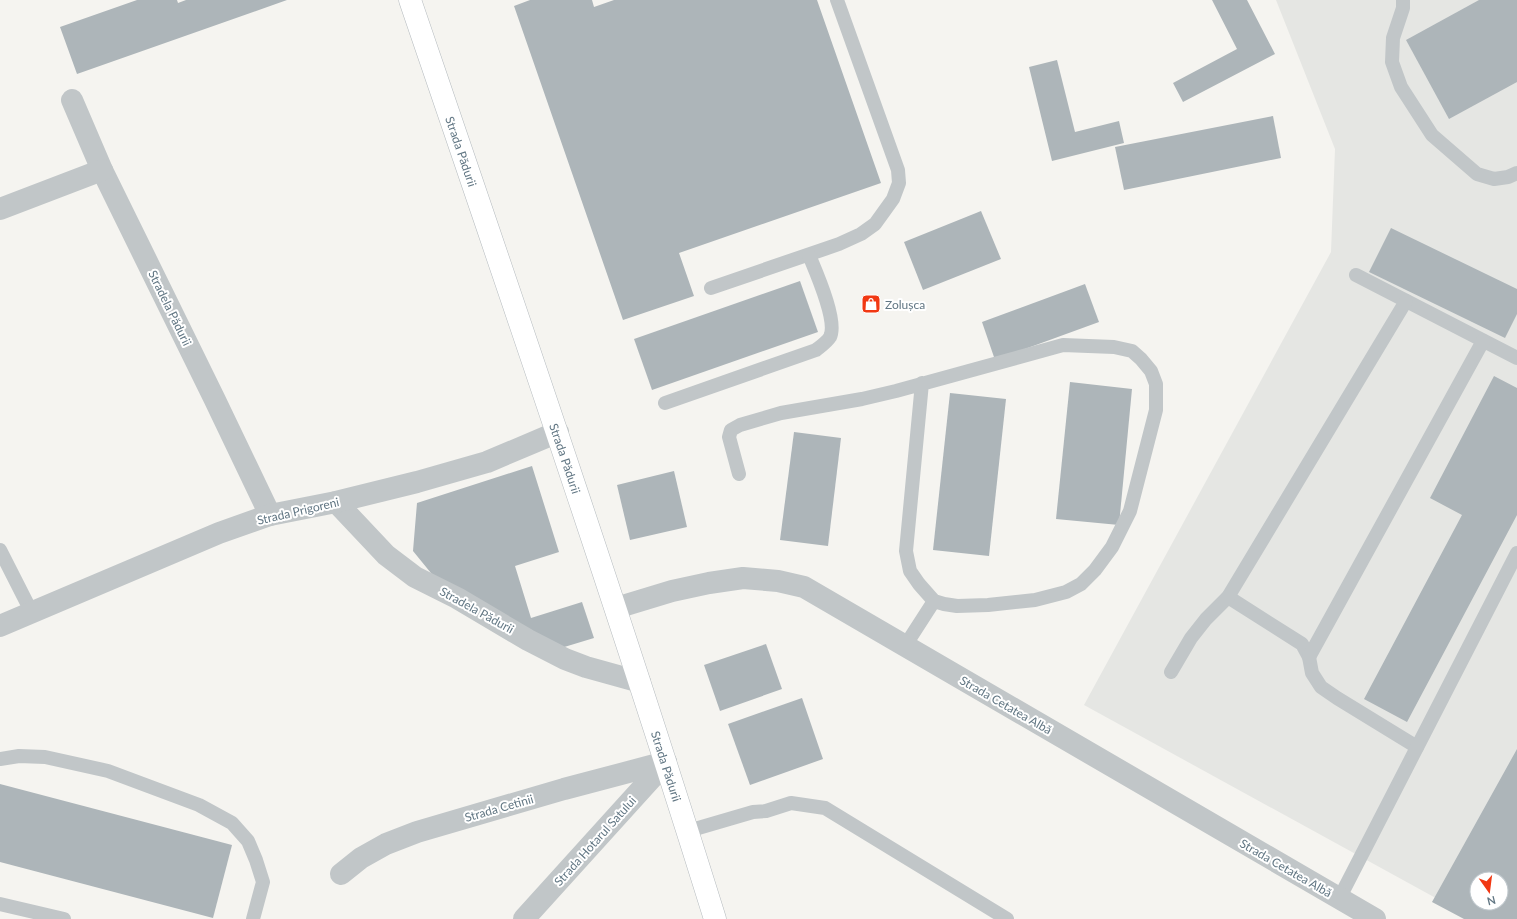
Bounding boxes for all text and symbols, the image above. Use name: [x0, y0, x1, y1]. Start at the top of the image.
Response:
street label: Strada Pădurii: [443, 114, 481, 189]
street label: Stradela Pădurii: [145, 268, 195, 348]
shop icon: Zolușca: [860, 293, 882, 315]
place label: Zolușca: [885, 297, 925, 312]
street label: Strada Pădurii: [547, 421, 584, 496]
street label: Strada Prigoreni: [255, 494, 341, 528]
street label: Stradela Pădurii: [437, 584, 517, 637]
street label: Strada Cetatea Albă: [957, 673, 1055, 737]
street label: Strada Pădurii: [648, 729, 685, 803]
street label: Strada Cetinii: [463, 791, 535, 825]
street label: Strada Hotarul Satului: [551, 793, 639, 889]
street label: Strada Cetatea Albă: [1237, 836, 1335, 900]
north arrow: [1469, 871, 1509, 911]
text: N: [1486, 894, 1497, 909]

